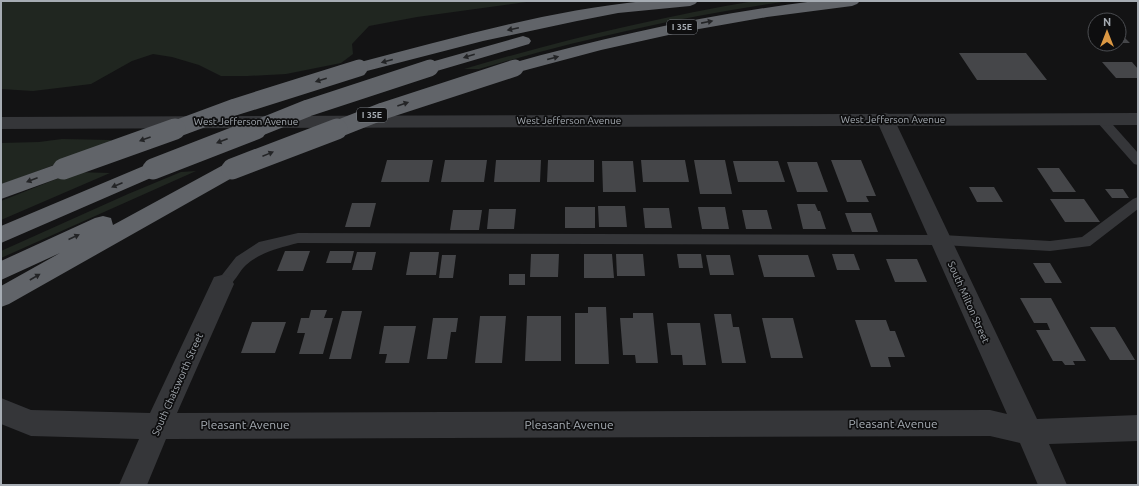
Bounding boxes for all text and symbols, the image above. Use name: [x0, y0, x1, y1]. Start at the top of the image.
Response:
north arrow: [1087, 12, 1127, 52]
text: N: [1103, 16, 1111, 28]
one-way arrow: [701, 19, 713, 25]
road number: I 35E: [667, 20, 697, 34]
one-way arrow: [507, 27, 519, 33]
one-way arrow: [463, 53, 475, 59]
one-way arrow: [547, 54, 559, 60]
one-way arrow: [381, 58, 393, 64]
one-way arrow: [315, 77, 327, 83]
one-way arrow: [397, 101, 409, 107]
road number: I 35E: [357, 108, 387, 122]
street label: West Jefferson Avenue: [841, 114, 945, 125]
street label: West Jefferson Avenue: [517, 115, 621, 126]
street label: West Jefferson Avenue: [194, 116, 298, 127]
one-way arrow: [138, 136, 150, 142]
one-way arrow: [215, 138, 227, 144]
one-way arrow: [262, 151, 273, 157]
one-way arrow: [26, 178, 38, 184]
one-way arrow: [110, 182, 122, 188]
one-way arrow: [69, 234, 80, 240]
street label: South Milton Street: [946, 260, 992, 345]
one-way arrow: [29, 274, 41, 281]
street label: South Chatsworth Street: [150, 331, 205, 437]
street label: Pleasant Avenue: [848, 417, 938, 430]
street label: Pleasant Avenue: [200, 418, 290, 431]
street label: Pleasant Avenue: [524, 418, 614, 431]

